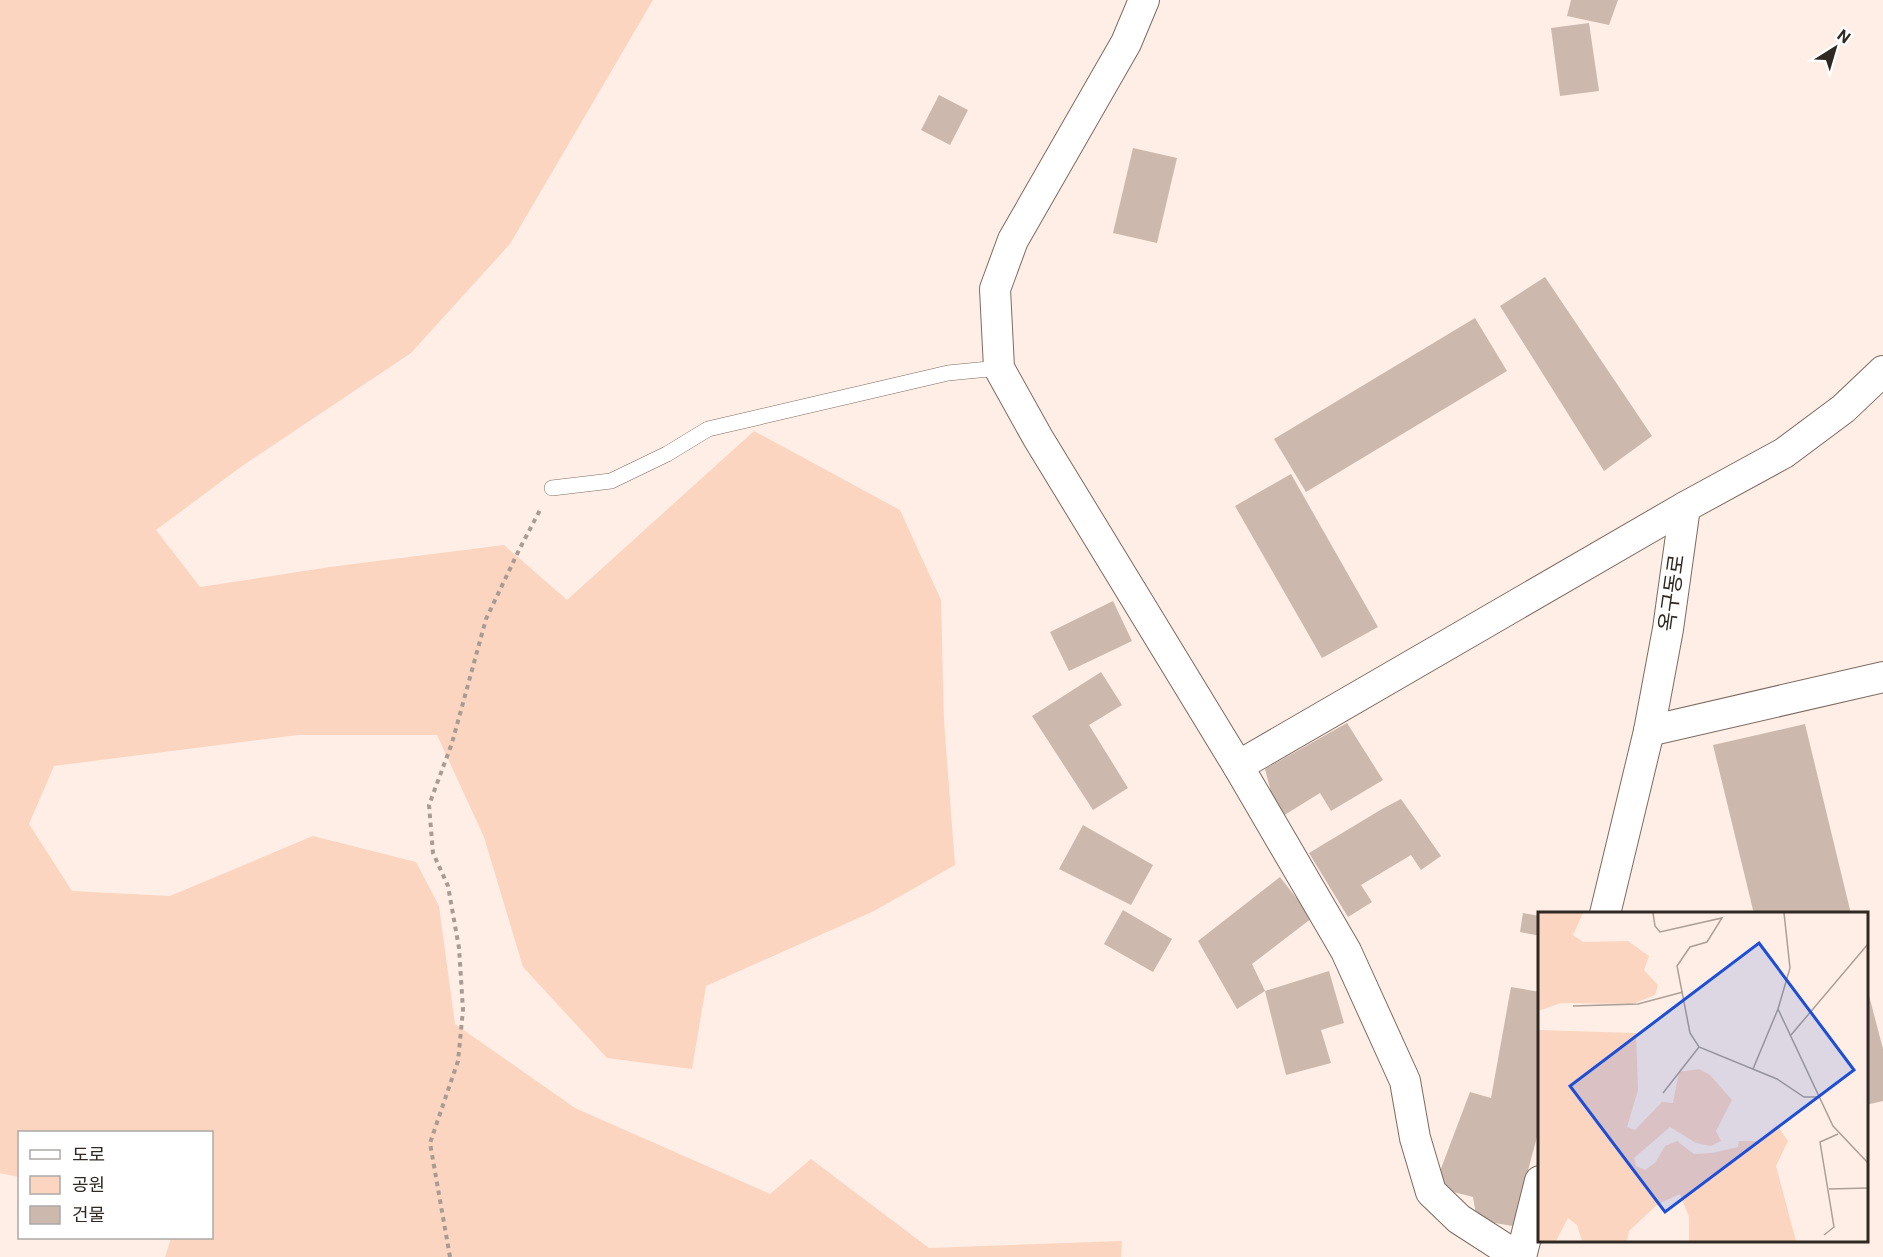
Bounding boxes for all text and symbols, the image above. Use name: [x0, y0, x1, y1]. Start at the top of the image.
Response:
north arrow: [1805, 18, 1865, 78]
text: N: [1833, 25, 1854, 47]
street label: 옥구동로: [1655, 553, 1689, 633]
inset map: [1538, 912, 1868, 1242]
legend: [18, 1131, 213, 1239]
text: 도로: [72, 1144, 105, 1165]
text: 공원: [72, 1174, 105, 1195]
text: 건물: [72, 1204, 105, 1225]

